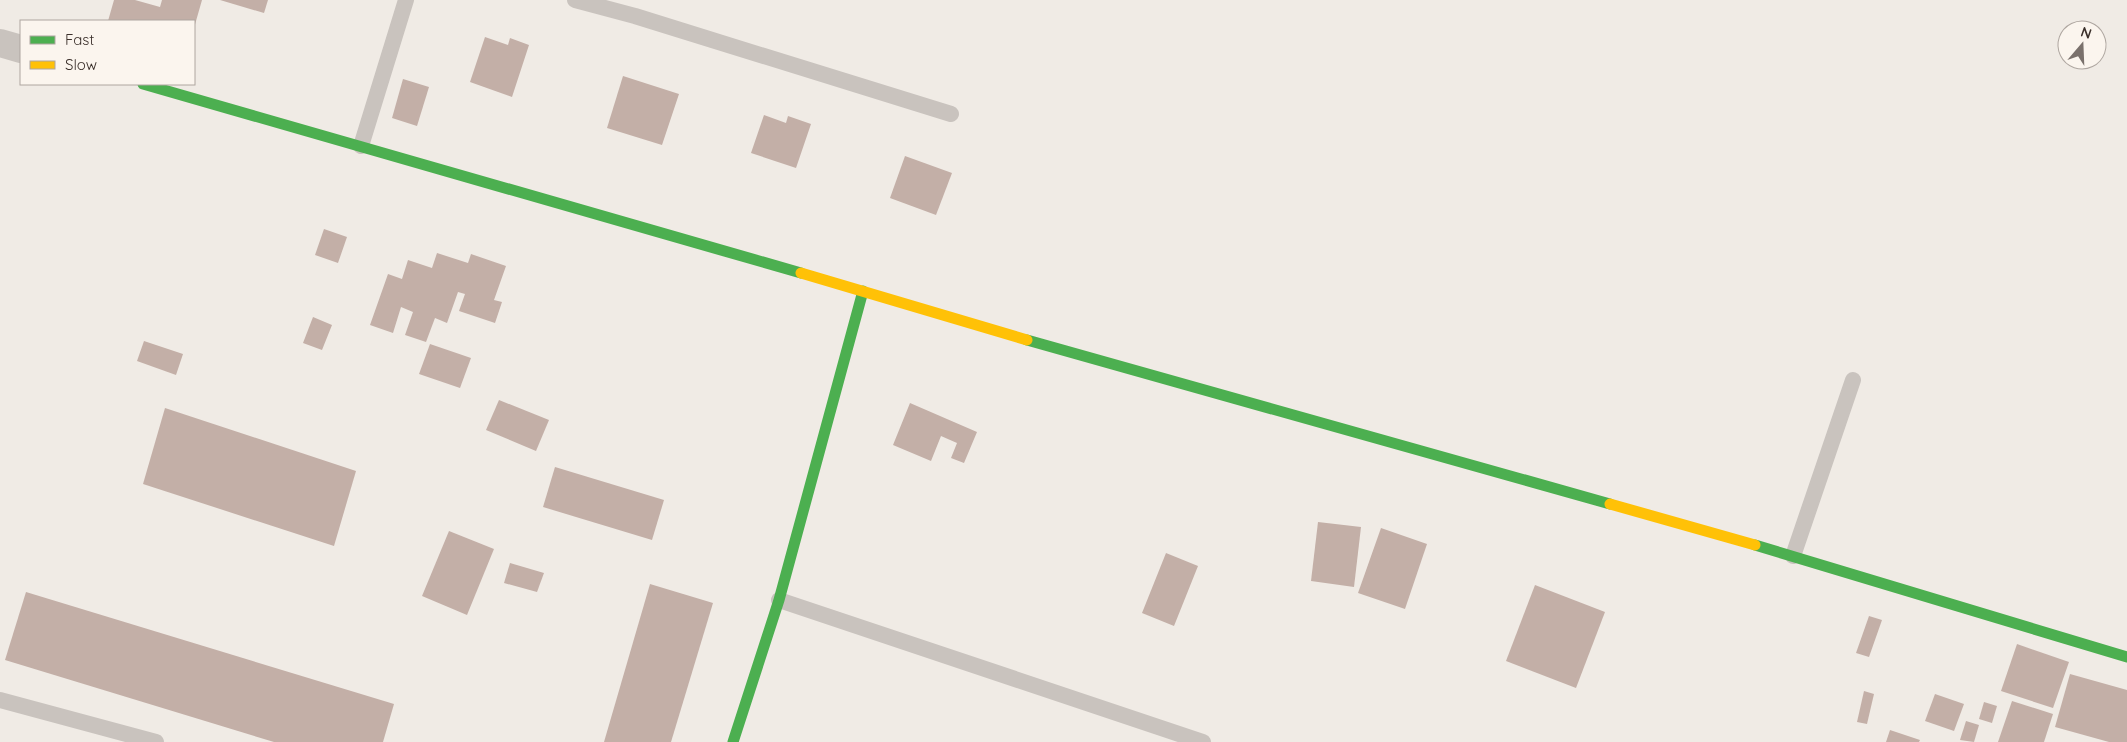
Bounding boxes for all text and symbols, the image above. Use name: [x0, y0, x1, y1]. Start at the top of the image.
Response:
legend: [20, 20, 195, 85]
north arrow: [2057, 20, 2107, 70]
text: N: [2078, 23, 2094, 43]
text: Fast: [65, 30, 94, 49]
text: Slow: [65, 55, 97, 74]

